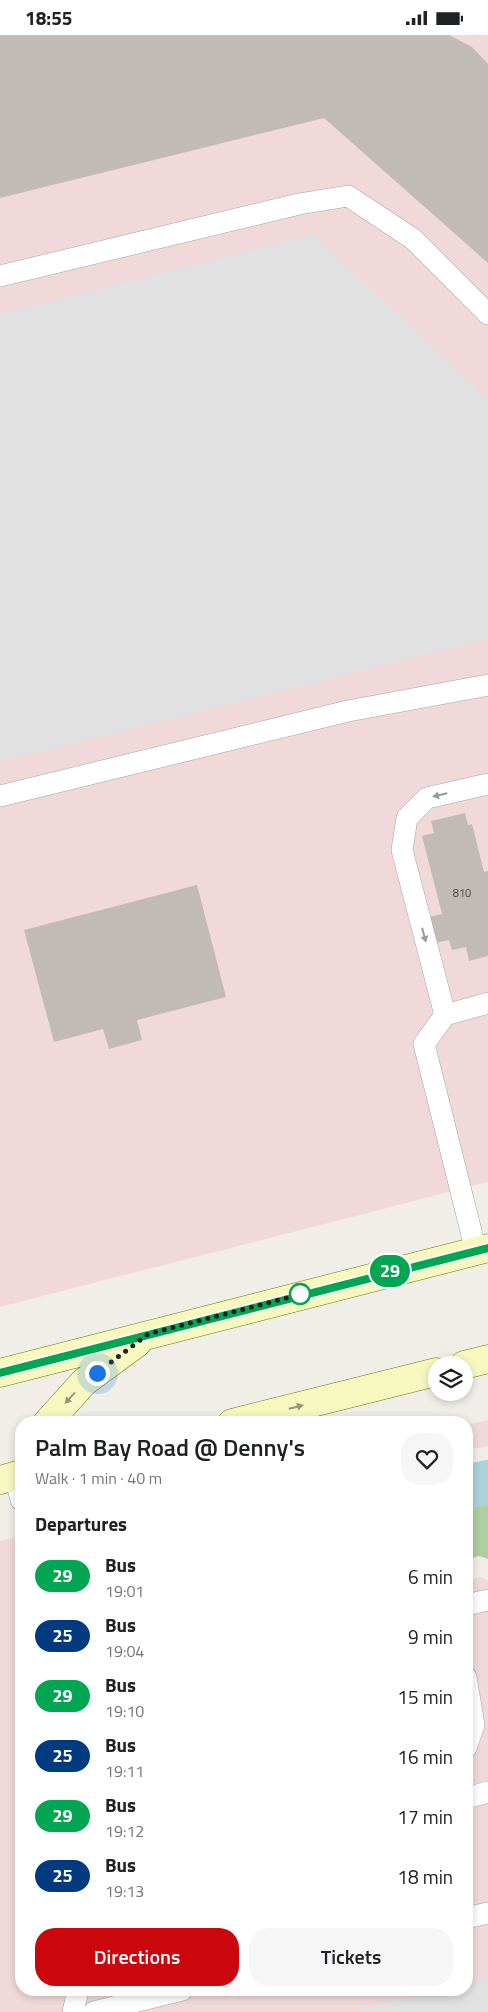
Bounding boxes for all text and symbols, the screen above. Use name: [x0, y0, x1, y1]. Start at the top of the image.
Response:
text: 18:55: [25, 3, 72, 32]
one-way arrow: [433, 791, 448, 799]
house number: 810: [453, 885, 471, 901]
one-way arrow: [420, 927, 428, 942]
line badge: 29: [368, 1255, 412, 1287]
text: 29: [380, 1257, 400, 1284]
unlabelled marker: [289, 1283, 311, 1305]
map controls: [428, 1356, 473, 1401]
button: layers: [428, 1356, 473, 1401]
your location: [85, 1361, 110, 1386]
one-way arrow: [64, 1391, 76, 1403]
one-way arrow: [289, 1403, 304, 1411]
text: Palm Bay Road @ Denny's: [35, 1429, 305, 1465]
button: heart: [401, 1433, 453, 1485]
text: Walk · 1 min · 40 m: [35, 1466, 162, 1490]
text: Departures: [35, 1509, 127, 1538]
text: Bus: [105, 1550, 136, 1579]
text: 29: [52, 1562, 73, 1589]
text: 6 min: [408, 1562, 453, 1591]
text: 19:01: [105, 1579, 144, 1603]
text: Bus: [105, 1610, 136, 1639]
text: 25: [52, 1622, 73, 1649]
text: 9 min: [408, 1622, 453, 1651]
text: 19:04: [105, 1639, 144, 1663]
text: Bus: [105, 1670, 136, 1699]
text: 29: [52, 1682, 73, 1709]
text: 15 min: [397, 1682, 453, 1711]
text: 19:10: [105, 1699, 144, 1723]
text: Bus: [105, 1730, 136, 1759]
text: 25: [52, 1742, 73, 1769]
text: 16 min: [397, 1742, 453, 1771]
text: 19:11: [105, 1759, 144, 1783]
text: Bus: [105, 1790, 136, 1819]
text: 29: [52, 1802, 73, 1829]
text: 17 min: [397, 1802, 453, 1831]
text: 19:12: [105, 1819, 144, 1843]
text: Bus: [105, 1850, 136, 1879]
text: 25: [52, 1862, 73, 1889]
text: 18 min: [397, 1862, 453, 1891]
text: 19:13: [105, 1879, 144, 1903]
button: Directions: [35, 1928, 239, 1986]
button: Tickets: [249, 1928, 453, 1986]

